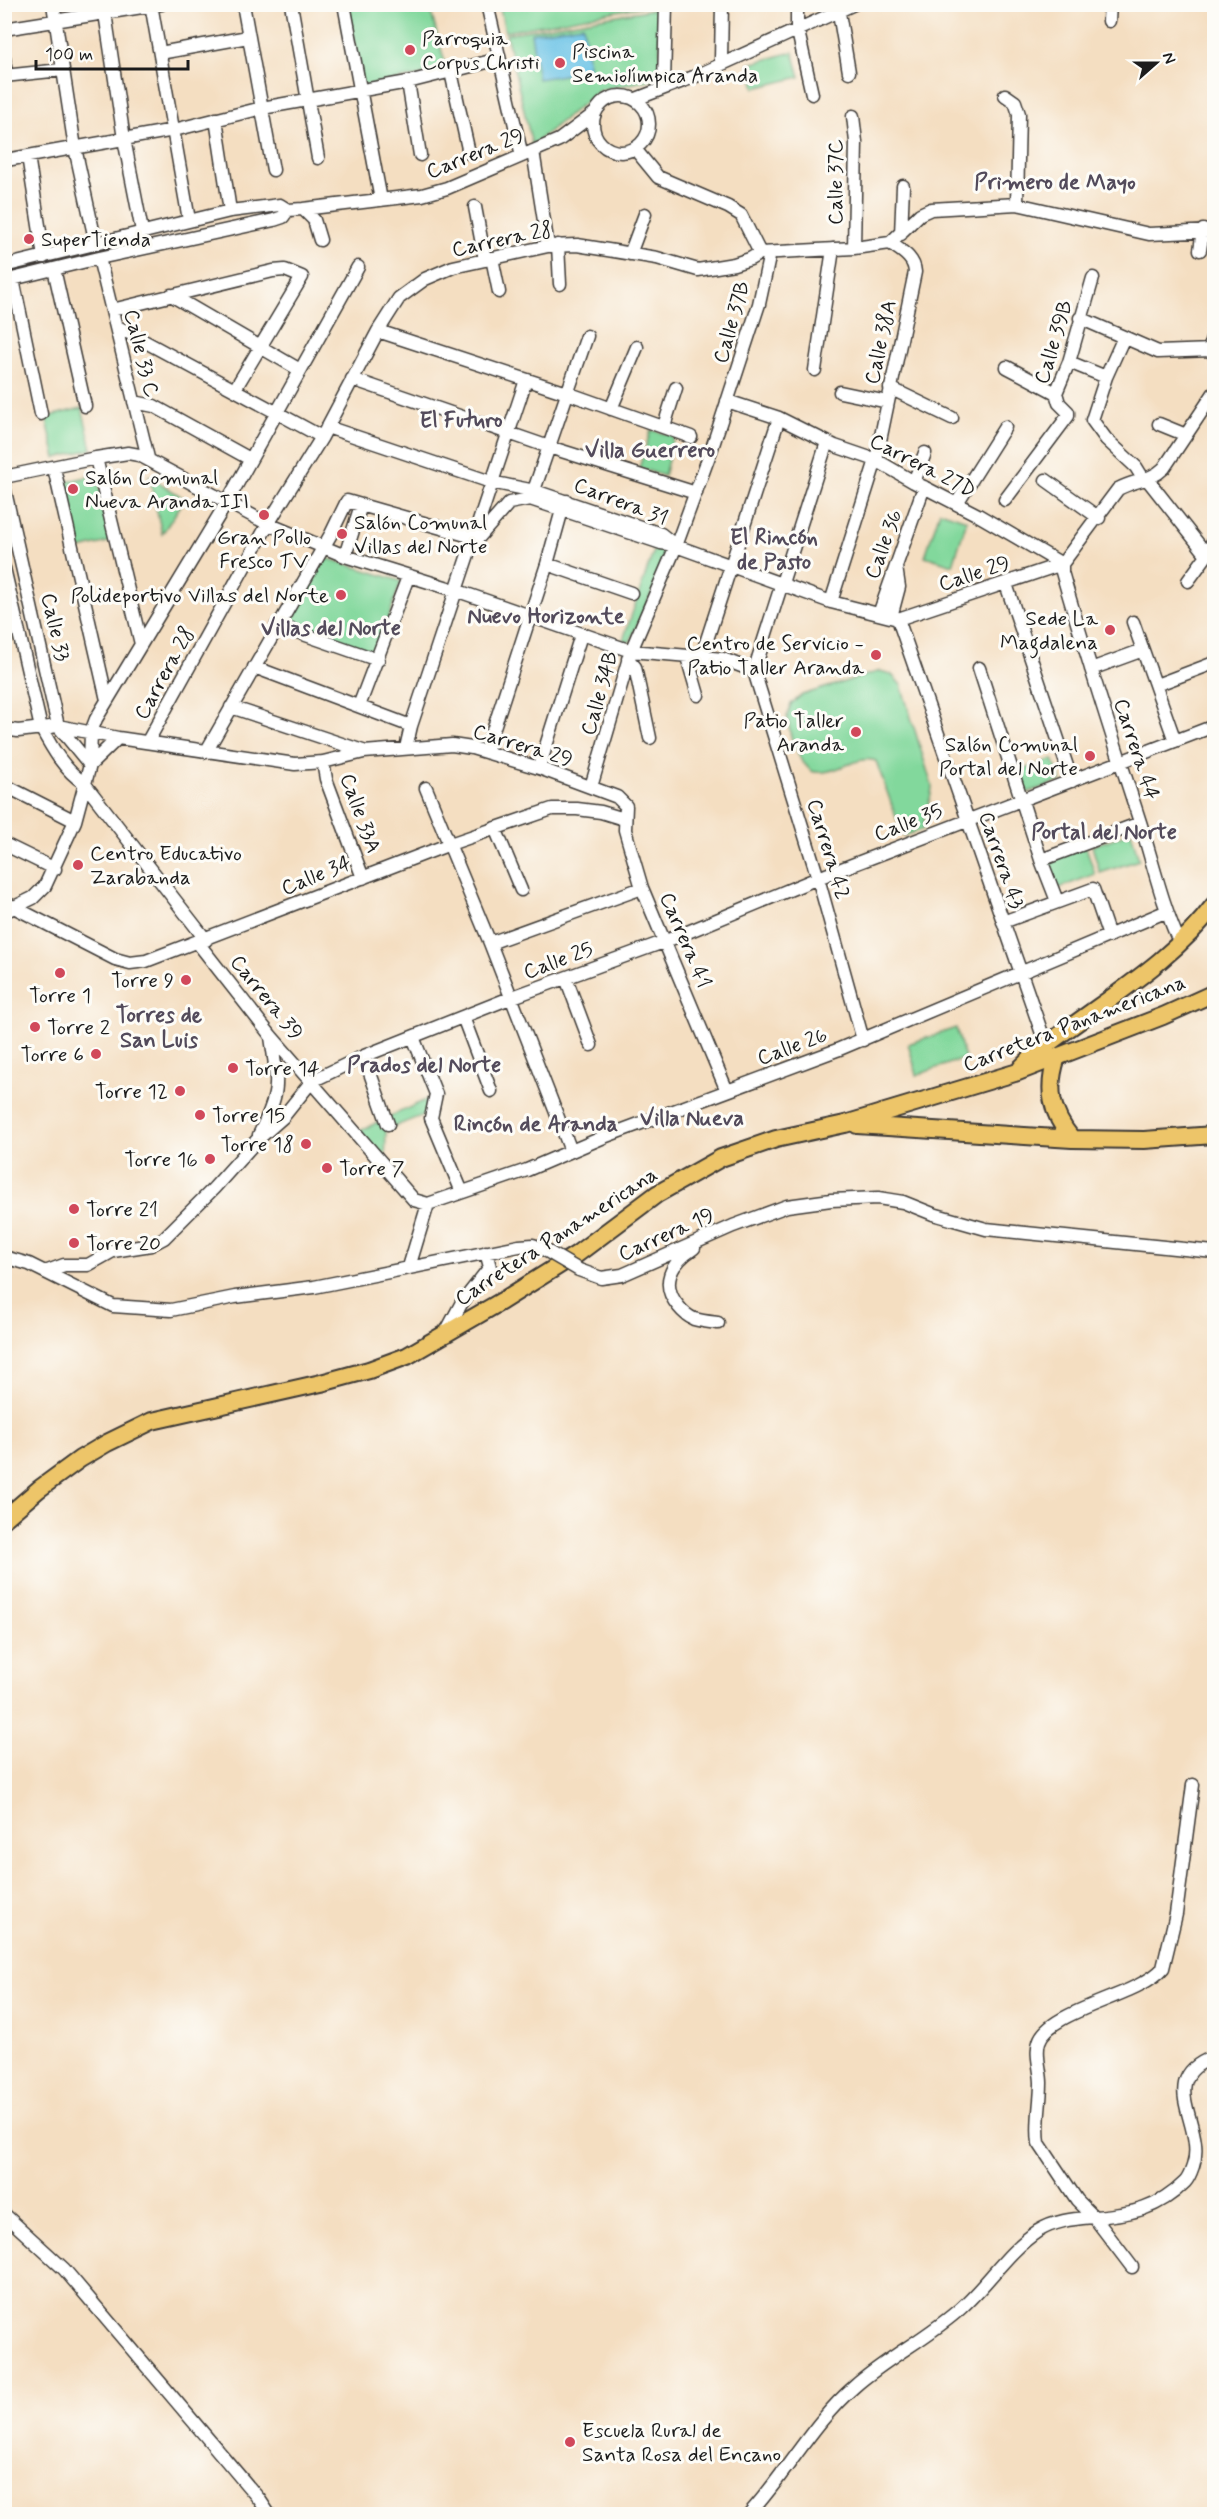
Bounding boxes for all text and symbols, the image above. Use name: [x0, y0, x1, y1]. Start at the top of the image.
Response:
place label: Parroquia Corpus Christi: [422, 25, 540, 77]
scale bar: [36, 33, 188, 71]
north arrow: [1126, 33, 1186, 93]
place label: Piscina Semiolímpica Aranda: [572, 38, 758, 90]
text: 100 m: [45, 43, 93, 67]
marker: Parroquia Corpus Christi: [403, 43, 417, 57]
text: N: [1157, 49, 1180, 67]
marker: Piscina Semiolímpica Aranda: [553, 56, 567, 70]
street label: Carrera 29: [422, 122, 528, 186]
street label: Calle 37C: [822, 139, 850, 225]
district label: Primero de Mayo: [974, 169, 1136, 197]
street label: Carrera 28: [449, 216, 555, 264]
place label: SuperTienda: [41, 226, 151, 254]
marker: SuperTienda: [22, 232, 36, 246]
street label: Calle 37B: [707, 278, 757, 367]
street label: Calle 38A: [858, 297, 904, 387]
street label: Calle 39B: [1028, 297, 1080, 388]
street label: Calle 33 C: [117, 306, 165, 400]
district label: El Futuro: [419, 407, 503, 435]
street label: Carrera 27D: [865, 427, 980, 505]
district label: Villa Guerrero: [585, 437, 715, 465]
place label: Salón Comunal Nueva Aranda III: [85, 464, 249, 516]
street label: Carrera 31: [570, 471, 672, 533]
marker: Salón Comunal Nueva Aranda III: [66, 482, 80, 496]
street label: Calle 36: [858, 506, 909, 583]
marker: Gran Pollo Fresco TV: [257, 508, 271, 522]
place label: Salón Comunal Villas del Norte: [354, 509, 488, 561]
place label: Gran Pollo Fresco TV: [217, 524, 311, 576]
district label: El Rincón de Pasto: [730, 524, 818, 577]
marker: Salón Comunal Villas del Norte: [335, 527, 349, 541]
street label: Calle 29: [935, 549, 1014, 599]
place label: Polideportivo Villas del Norte: [71, 582, 329, 610]
marker: Polideportivo Villas del Norte: [334, 588, 348, 602]
street label: Calle 33: [34, 590, 76, 664]
district label: Nuevo Horizonte: [467, 603, 625, 631]
place label: Sede La Magdalena: [1000, 605, 1098, 659]
district label: Villas del Norte: [261, 615, 401, 643]
street label: Carrera 28: [128, 622, 202, 725]
marker: Sede La Magdalena: [1103, 623, 1117, 637]
place label: Centro de Servicio - Patio Taller Aranda: [687, 630, 864, 682]
street label: Calle 34B: [575, 648, 625, 739]
marker: Centro de Servicio - Patio Taller Aranda: [869, 648, 883, 662]
street label: Carrera 44: [1106, 695, 1166, 804]
place label: Patio Taller Aranda: [743, 707, 844, 759]
street label: Carrera 29: [469, 718, 576, 774]
marker: Patio Taller Aranda: [849, 725, 863, 739]
place label: Salón Comunal Portal del Norte: [939, 731, 1078, 783]
marker: Salón Comunal Portal del Norte: [1083, 749, 1097, 763]
street label: Calle 33A: [333, 770, 387, 857]
street label: Carrera 42: [800, 796, 857, 903]
street label: Calle 35: [870, 797, 947, 849]
street label: Carrera 43: [971, 808, 1031, 913]
district label: Portal del Norte: [1031, 819, 1177, 847]
place label: Centro Educativo Zarabanda: [90, 840, 242, 892]
street label: Calle 34: [277, 849, 356, 903]
marker: Centro Educativo Zarabanda: [71, 858, 85, 872]
street label: Carrera 41: [652, 888, 718, 993]
street label: Calle 25: [520, 935, 597, 986]
street label: Carrera 39: [223, 949, 309, 1046]
marker: Torre 1: [53, 966, 67, 980]
place label: Torre 9: [111, 967, 174, 995]
street label: Carretera Panamericana: [959, 969, 1190, 1079]
marker: Torre 9: [179, 973, 193, 987]
place label: Torre 1: [29, 982, 91, 1010]
district label: Torres de San Luis: [116, 1002, 203, 1055]
place label: Torre 2: [47, 1014, 110, 1042]
marker: Torre 2: [28, 1020, 42, 1034]
street label: Calle 26: [753, 1021, 831, 1073]
place label: Torre 6: [21, 1041, 84, 1069]
marker: Torre 6: [89, 1047, 103, 1061]
district label: Prados del Norte: [347, 1052, 501, 1080]
place label: Torre 14: [245, 1055, 320, 1083]
marker: Torre 14: [226, 1061, 240, 1075]
place label: Torre 12: [95, 1078, 168, 1106]
marker: Torre 12: [173, 1084, 187, 1098]
place label: Torre 15: [212, 1102, 285, 1130]
district label: Villa Nueva: [640, 1105, 744, 1133]
marker: Torre 15: [193, 1108, 207, 1122]
district label: Rincón de Aranda: [454, 1111, 618, 1139]
place label: Torre 18: [220, 1131, 294, 1159]
marker: Torre 18: [299, 1137, 313, 1151]
place label: Torre 16: [124, 1146, 198, 1174]
marker: Torre 16: [203, 1152, 217, 1166]
place label: Torre 7: [339, 1155, 405, 1183]
marker: Torre 7: [320, 1161, 334, 1175]
street label: Carretera Panamericana: [450, 1161, 663, 1313]
place label: Torre 21: [86, 1196, 158, 1224]
street label: Carrera 19: [614, 1201, 719, 1268]
marker: Torre 21: [67, 1202, 81, 1216]
place label: Torre 20: [86, 1230, 161, 1258]
marker: Torre 20: [67, 1236, 81, 1250]
place label: Escuela Rural de Santa Rosa del Encano: [582, 2417, 781, 2469]
marker: Escuela Rural de Santa Rosa del Encano: [563, 2435, 577, 2449]

